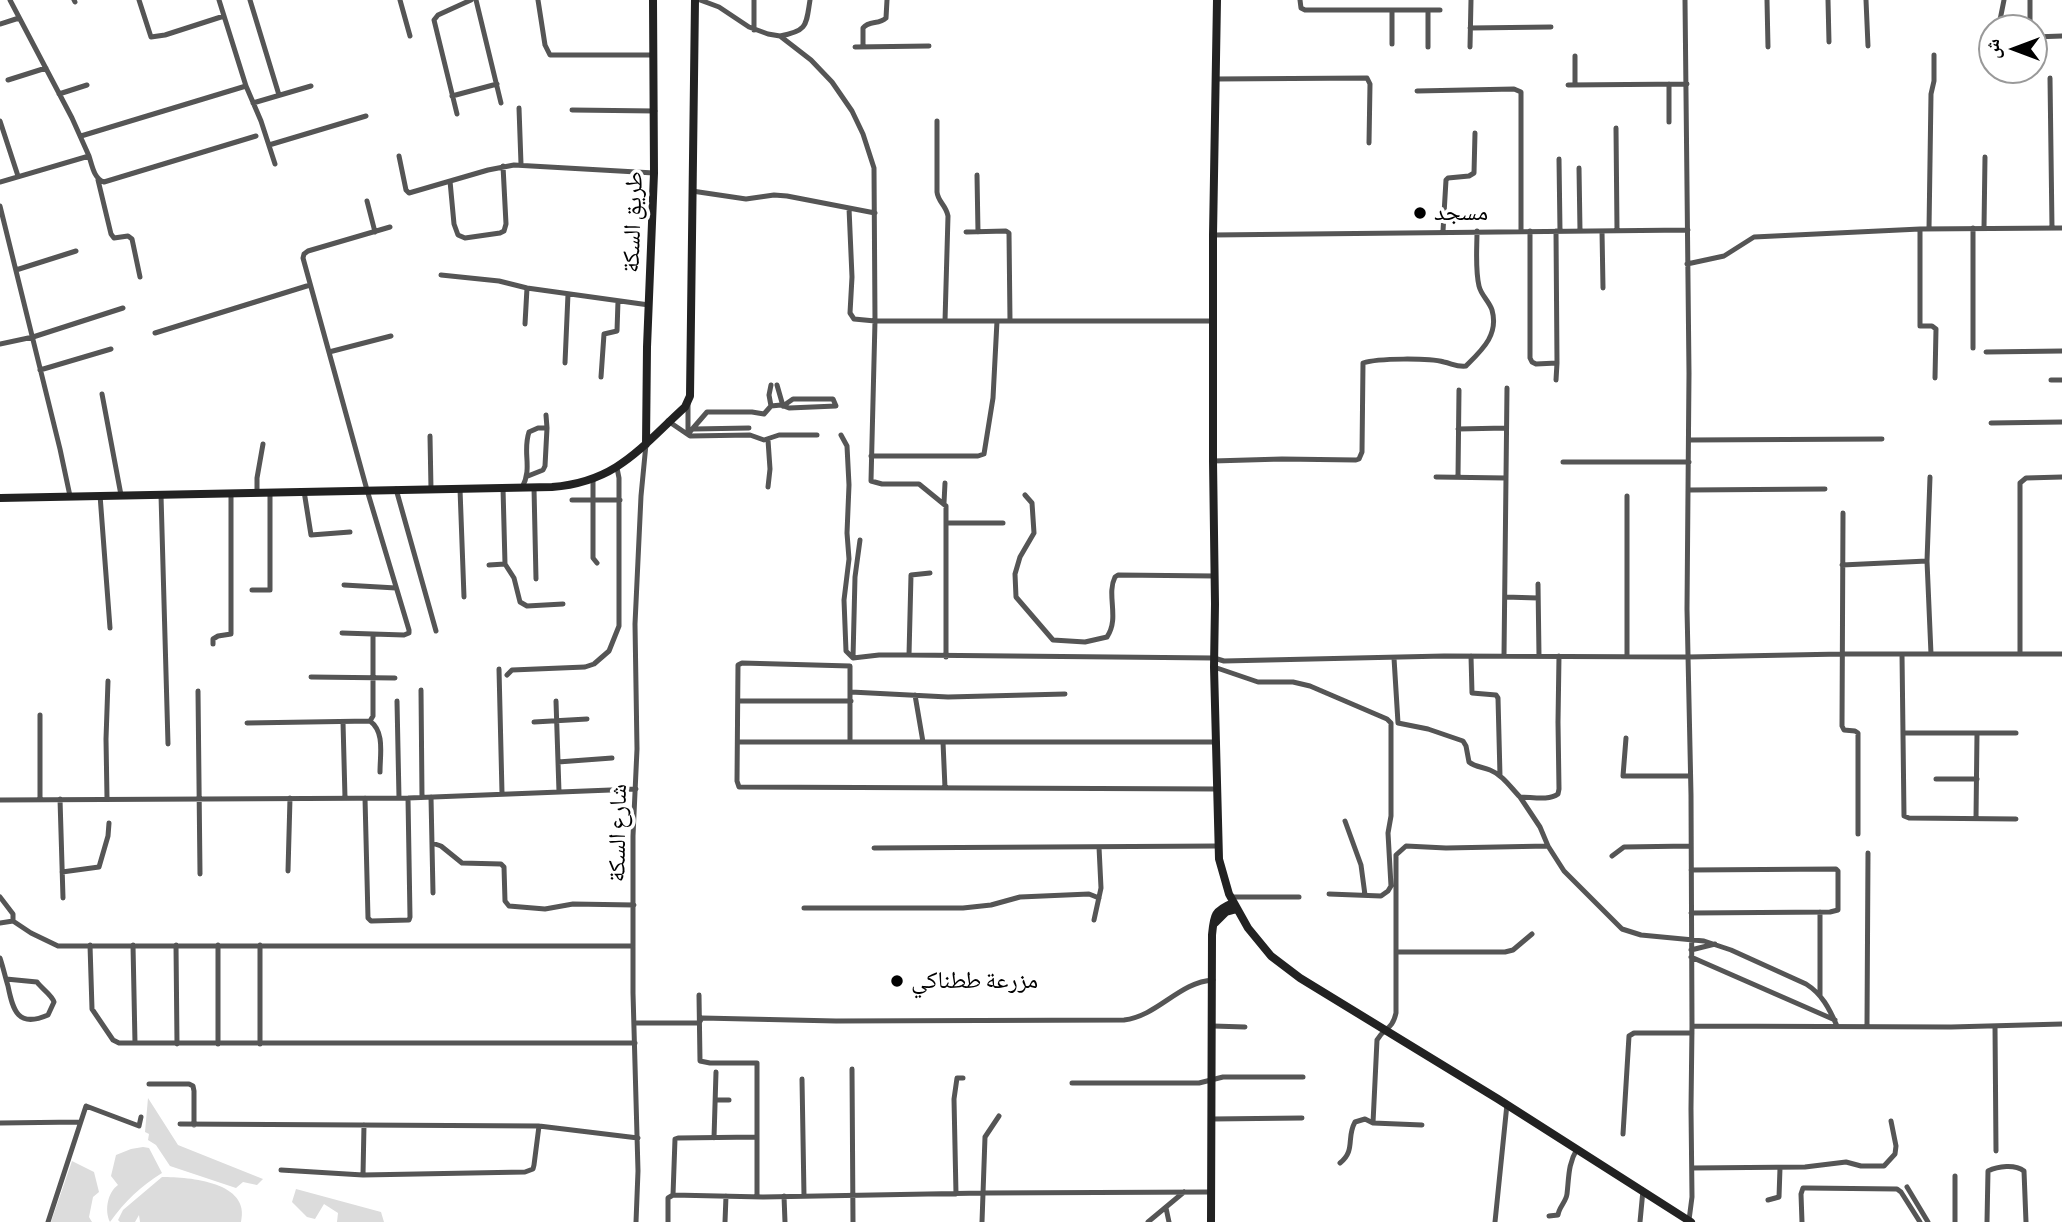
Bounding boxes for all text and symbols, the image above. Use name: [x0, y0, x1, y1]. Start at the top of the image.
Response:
north arrow: [1978, 14, 2048, 84]
text: ش: [1984, 39, 2003, 59]
street label: طريق السكة: [617, 171, 649, 273]
place label: مسجد: [1434, 199, 1488, 227]
marker: مسجد: [1412, 205, 1428, 221]
street label: شارع السكة: [603, 784, 633, 882]
place label: مزرعة ططناكي: [911, 967, 1038, 995]
marker: مزرعة ططناكي: [889, 973, 905, 989]

